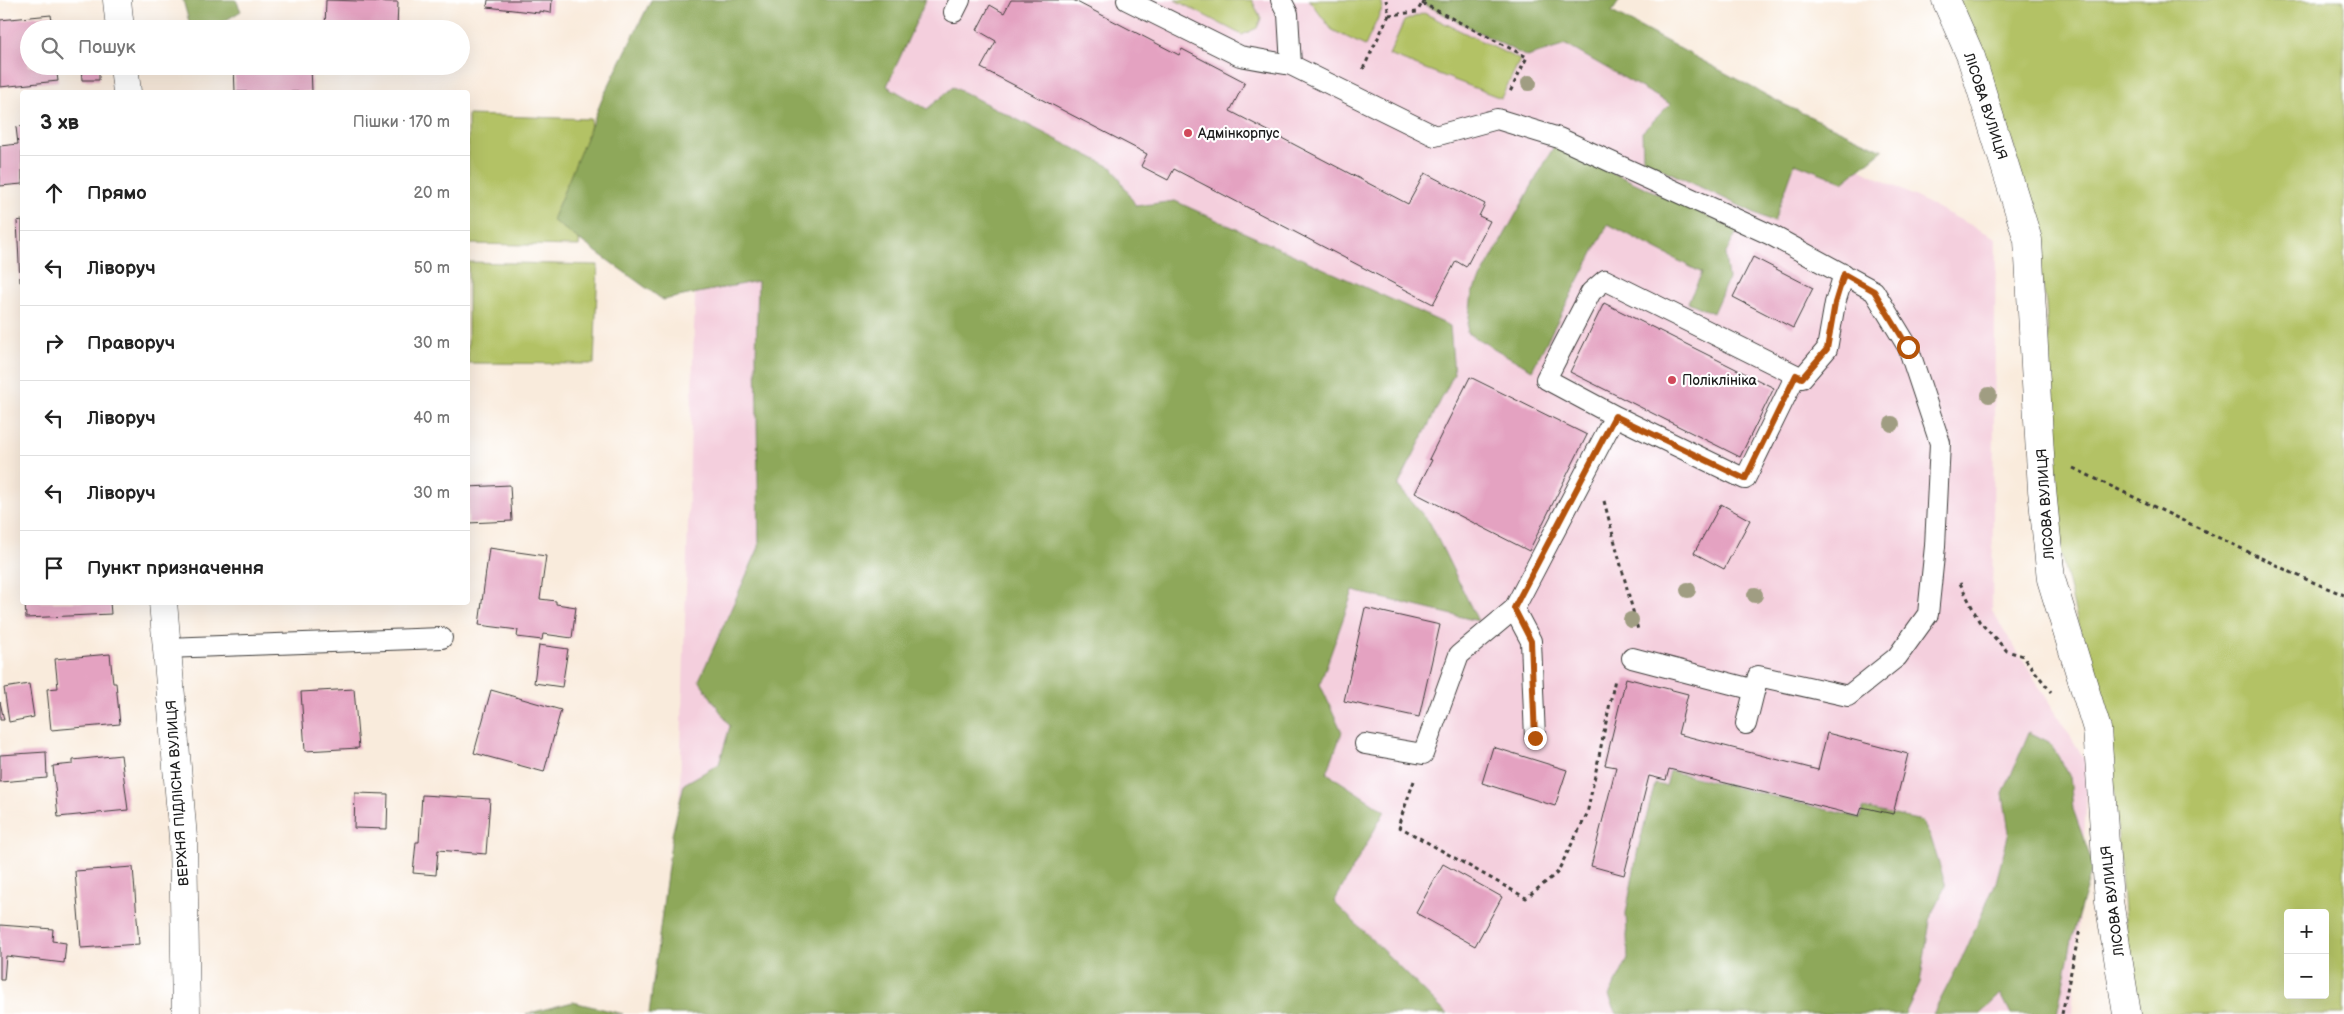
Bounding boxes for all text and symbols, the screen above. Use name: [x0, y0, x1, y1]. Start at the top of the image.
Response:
search box: [20, 20, 470, 75]
icon: search: [38, 34, 66, 62]
text: Пошук: [78, 36, 136, 59]
street label: ЛІСОВА ВУЛИЦЯ: [1960, 50, 2011, 162]
text: 3 хв: [40, 110, 79, 135]
text: Пішки · 170 m: [353, 113, 450, 132]
place label: Адмінкорпус: [1197, 125, 1280, 142]
marker: Адмінкорпус: [1182, 127, 1194, 139]
icon: ahead: [40, 179, 68, 207]
text: Прямо: [87, 182, 147, 205]
text: 20 m: [414, 184, 450, 203]
icon: left: [40, 254, 68, 282]
text: Ліворуч: [87, 257, 156, 280]
text: 50 m: [414, 259, 450, 278]
icon: right: [40, 329, 68, 357]
text: Праворуч: [87, 332, 175, 355]
text: 30 m: [413, 334, 450, 353]
route start: [1897, 336, 1920, 359]
place label: Поліклініка: [1682, 372, 1757, 389]
marker: Поліклініка: [1666, 374, 1678, 386]
icon: left: [40, 404, 68, 432]
text: Ліворуч: [87, 407, 156, 430]
text: 40 m: [413, 409, 450, 428]
street label: ЛІСОВА ВУЛИЦЯ: [2033, 448, 2058, 561]
icon: left: [40, 479, 68, 507]
text: Ліворуч: [87, 482, 156, 505]
text: 30 m: [413, 484, 450, 503]
icon: arrive: [40, 554, 68, 582]
text: Пункт призначення: [87, 557, 264, 580]
street label: ВЕРХНЯ ПІДЛІСНА ВУЛИЦЯ: [163, 699, 192, 887]
route end: [1524, 727, 1547, 750]
street label: ЛІСОВА ВУЛИЦЯ: [2097, 845, 2128, 958]
map controls: [2284, 909, 2329, 999]
button: +: [2284, 909, 2329, 954]
button: −: [2284, 954, 2329, 999]

